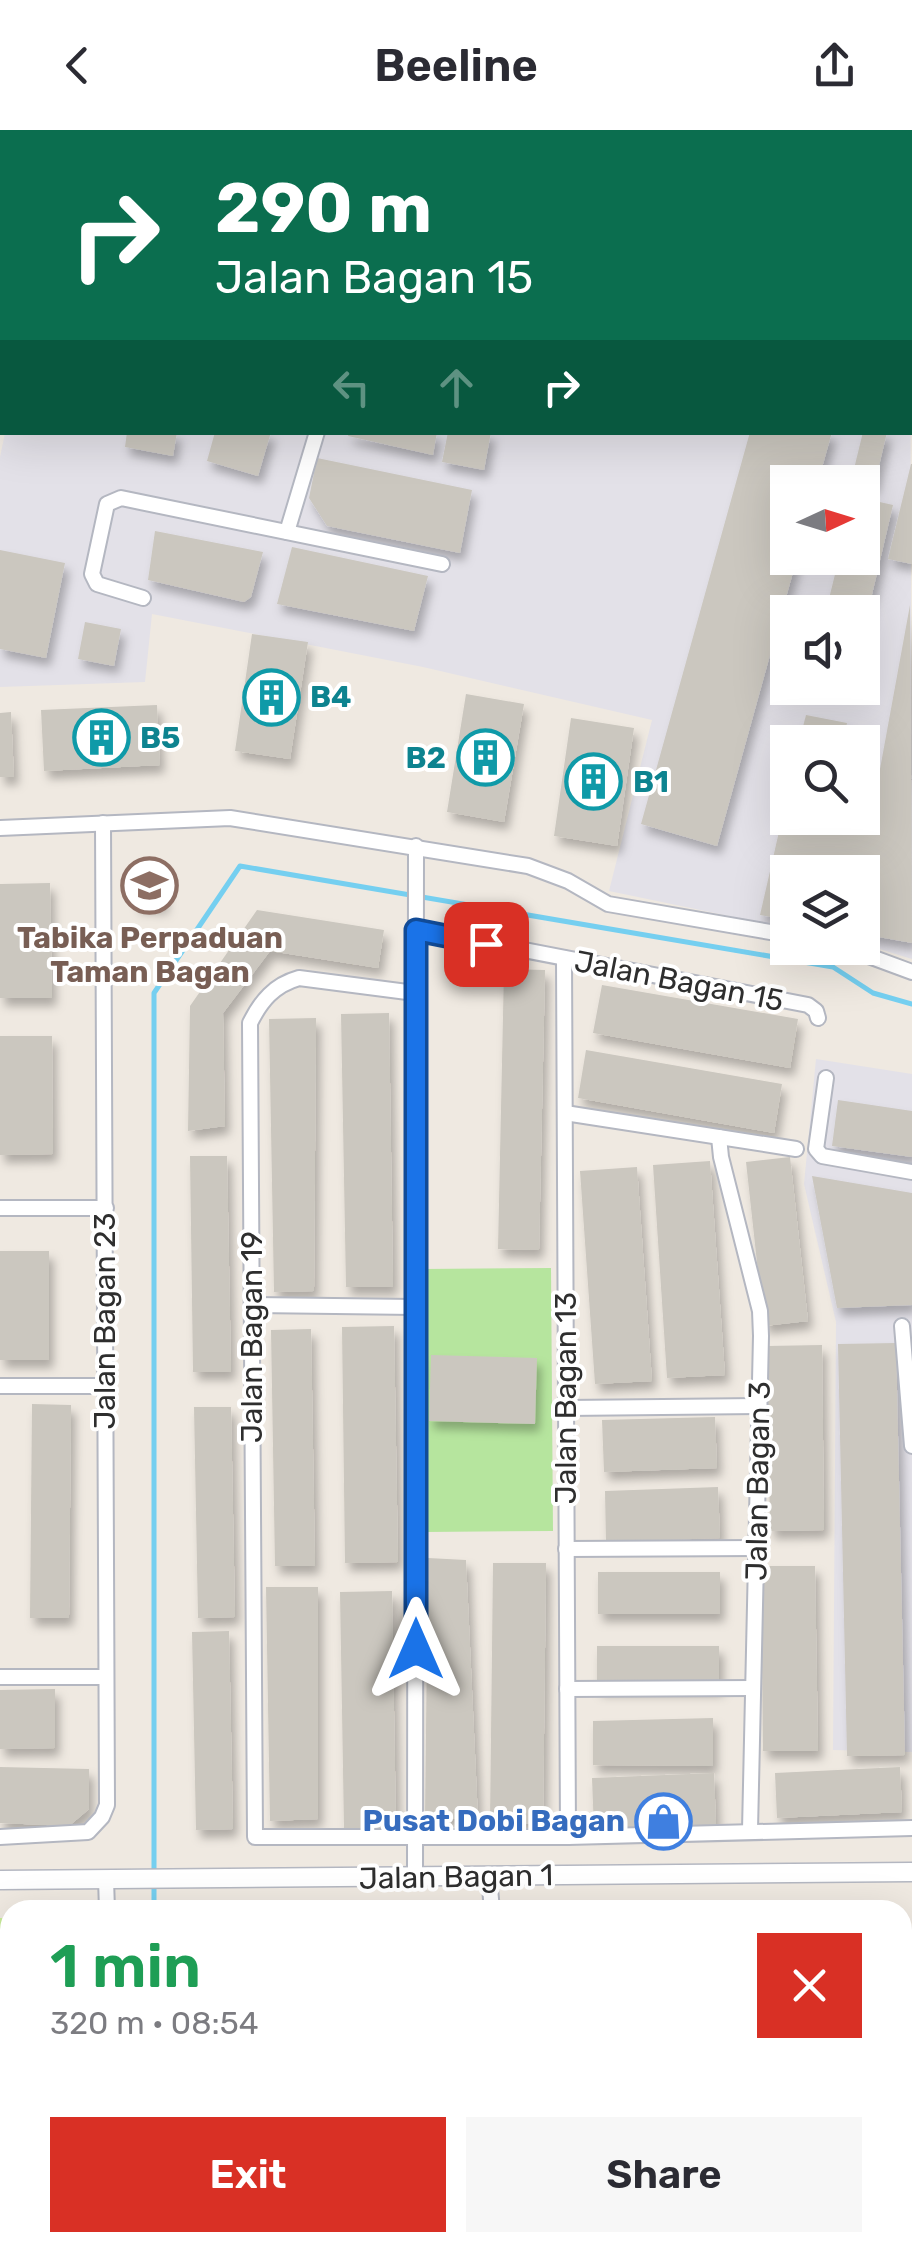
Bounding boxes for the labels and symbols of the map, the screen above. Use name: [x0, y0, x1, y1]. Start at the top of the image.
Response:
north arrow: [770, 465, 880, 575]
building icon: B4: [241, 667, 301, 727]
place label: B4: [310, 679, 352, 715]
building icon: B5: [71, 708, 131, 768]
place label: B5: [140, 720, 181, 756]
building icon: B2: [455, 728, 515, 788]
place label: B2: [405, 740, 446, 776]
building icon: B1: [564, 752, 624, 812]
place label: B1: [633, 764, 669, 800]
school or university icon: Tabika Perpaduan Taman Bagan: [120, 855, 180, 915]
pin: [444, 902, 529, 987]
place label: Tabika Perpaduan Taman Bagan: [17, 920, 283, 990]
street label: Jalan Bagan 15: [571, 943, 787, 1019]
street label: Jalan Bagan 23: [87, 1212, 123, 1430]
street label: Jalan Bagan 19: [234, 1231, 270, 1443]
street label: Jalan Bagan 13: [548, 1292, 584, 1504]
street label: Jalan Bagan 3: [738, 1381, 778, 1581]
position arrow: [364, 1597, 468, 1701]
shop icon: Pusat Dobi Bagan: [634, 1791, 694, 1851]
place label: Pusat Dobi Bagan: [362, 1803, 625, 1839]
street label: Jalan Bagan 1: [359, 1857, 553, 1897]

